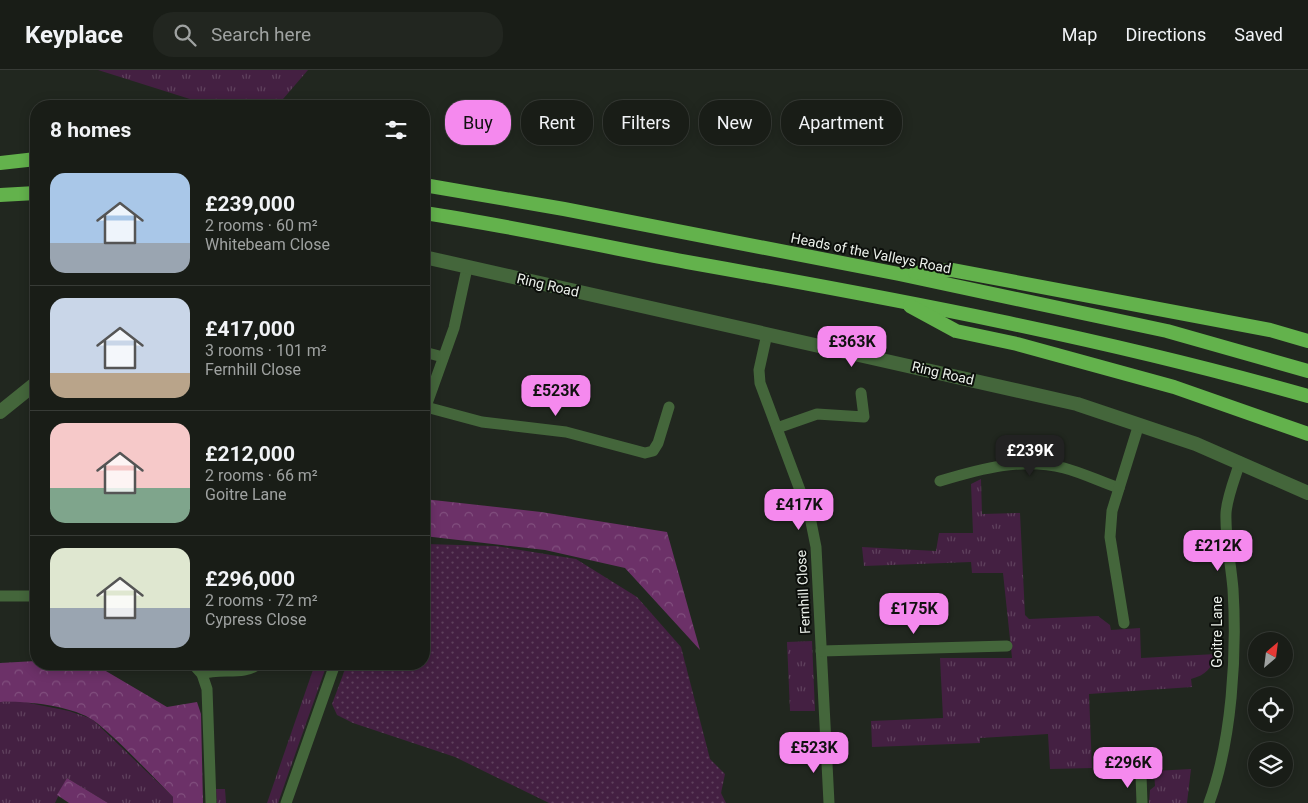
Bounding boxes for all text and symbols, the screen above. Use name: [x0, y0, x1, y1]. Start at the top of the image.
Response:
search box: [153, 12, 503, 57]
text: Keyplace: [25, 21, 123, 49]
icon: search: [171, 21, 199, 49]
text: Search here: [211, 23, 311, 46]
text: Map: [1062, 24, 1097, 45]
text: Directions: [1125, 24, 1206, 45]
text: Saved: [1234, 24, 1283, 45]
chip: Buy: [445, 100, 511, 145]
chip: Rent: [521, 100, 593, 145]
chip: Filters: [603, 100, 689, 145]
chip: New: [699, 100, 771, 145]
chip: Apartment: [781, 100, 902, 145]
icon: filters: [382, 116, 410, 144]
text: 8 homes: [50, 118, 131, 142]
text: £239,000: [205, 192, 295, 216]
icon: home: [90, 193, 150, 253]
text: 2 rooms · 60 m²: [205, 216, 318, 235]
street label: Heads of the Valleys Road: [790, 230, 952, 276]
text: Whitebeam Close: [205, 235, 330, 254]
street label: Ring Road: [515, 270, 581, 300]
text: £417,000: [205, 317, 295, 341]
icon: home: [90, 318, 150, 378]
pin: £363K: [817, 326, 887, 368]
text: £363K: [828, 332, 876, 351]
text: 3 rooms · 101 m²: [205, 341, 327, 360]
street label: Ring Road: [910, 358, 976, 388]
text: Fernhill Close: [205, 360, 301, 379]
pin: £523K: [521, 374, 591, 417]
text: £523K: [532, 381, 580, 400]
pin: £239K: [995, 434, 1065, 477]
text: £239K: [1006, 441, 1054, 460]
text: £212,000: [205, 442, 295, 466]
icon: home: [90, 443, 150, 503]
text: 2 rooms · 66 m²: [205, 466, 318, 485]
text: Goitre Lane: [205, 485, 287, 504]
pin: £417K: [764, 488, 834, 531]
text: £417K: [775, 495, 823, 514]
pin: £212K: [1183, 530, 1253, 572]
text: £212K: [1194, 536, 1242, 555]
street label: Fernhill Close: [793, 550, 813, 634]
text: £296,000: [205, 567, 295, 591]
icon: home: [90, 568, 150, 628]
text: 2 rooms · 72 m²: [205, 591, 318, 610]
pin: £175K: [879, 592, 949, 635]
street label: Goitre Lane: [1209, 596, 1225, 668]
text: £175K: [890, 599, 938, 618]
text: Cypress Close: [205, 610, 306, 629]
north arrow: [1248, 632, 1292, 678]
map controls: [1248, 632, 1293, 787]
button: locate: [1248, 687, 1293, 732]
pin: £523K: [779, 732, 849, 774]
text: £523K: [790, 738, 838, 757]
button: layers: [1248, 742, 1293, 787]
pin: £296K: [1093, 746, 1163, 789]
text: £296K: [1104, 753, 1152, 772]

